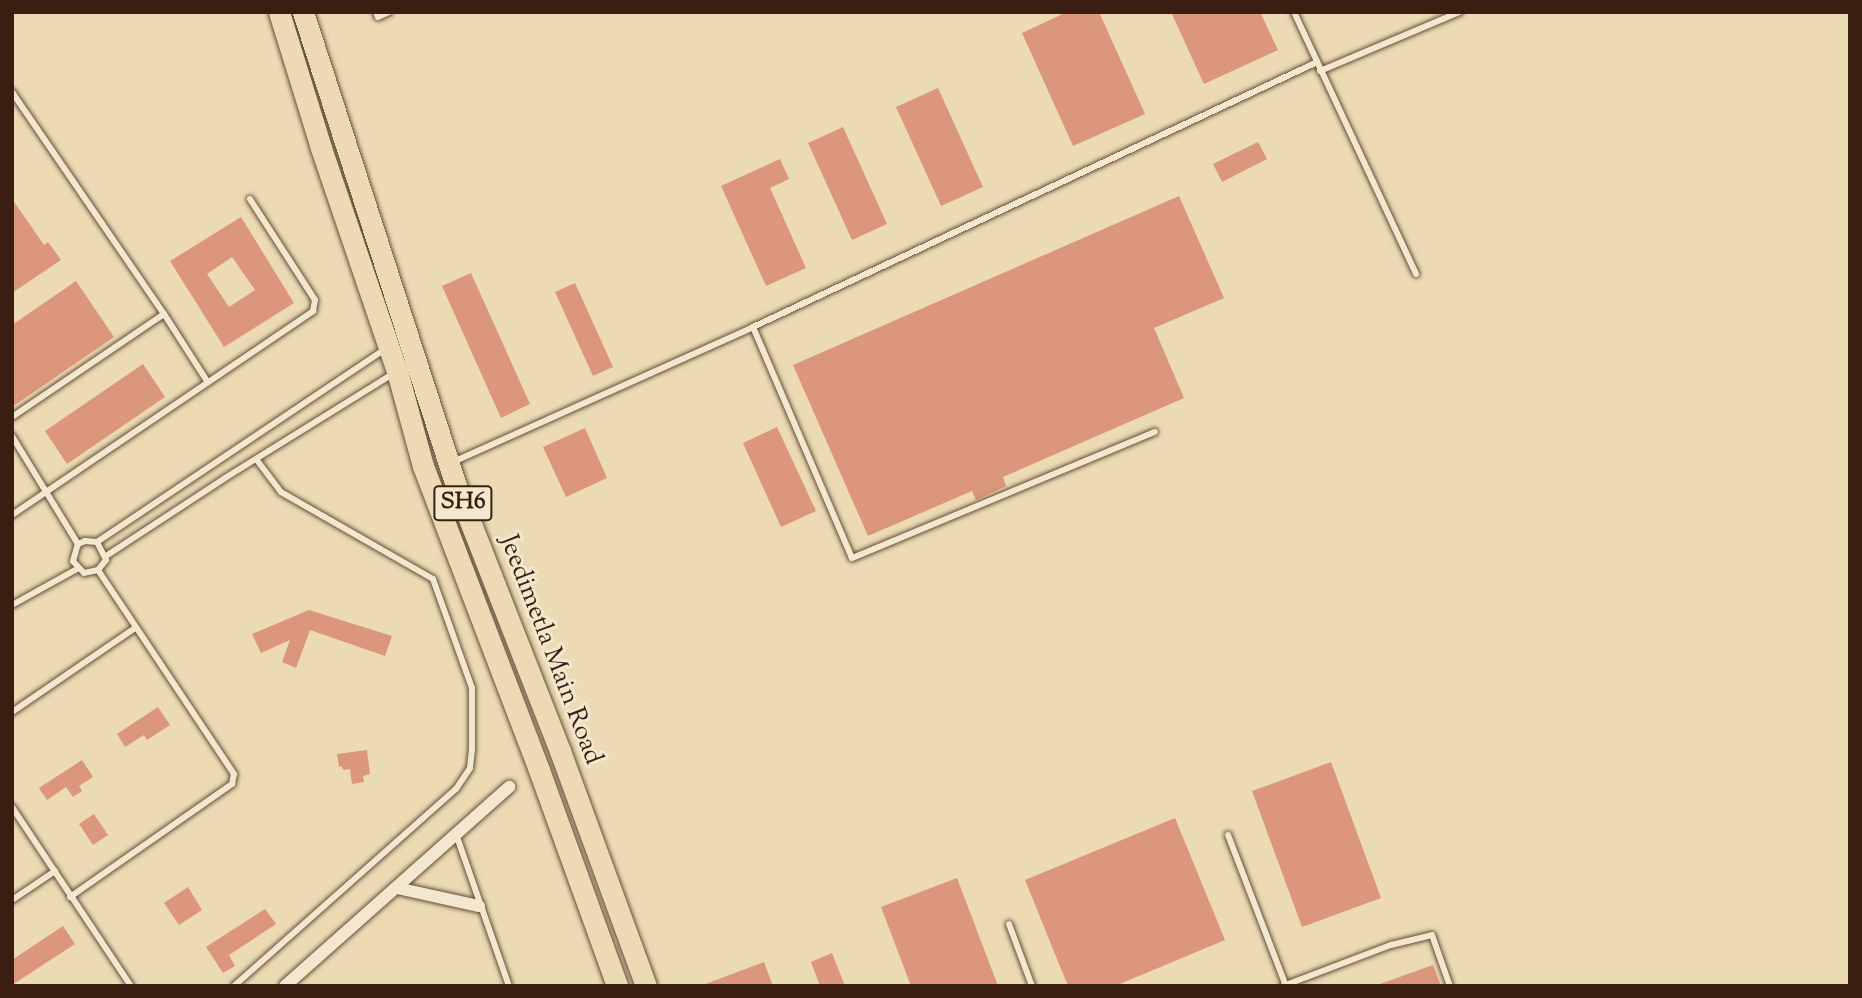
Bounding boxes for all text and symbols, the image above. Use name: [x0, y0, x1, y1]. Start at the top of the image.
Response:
road number: SH6: [433, 482, 493, 524]
street label: Jeedimetla Main Road: [492, 531, 608, 769]

